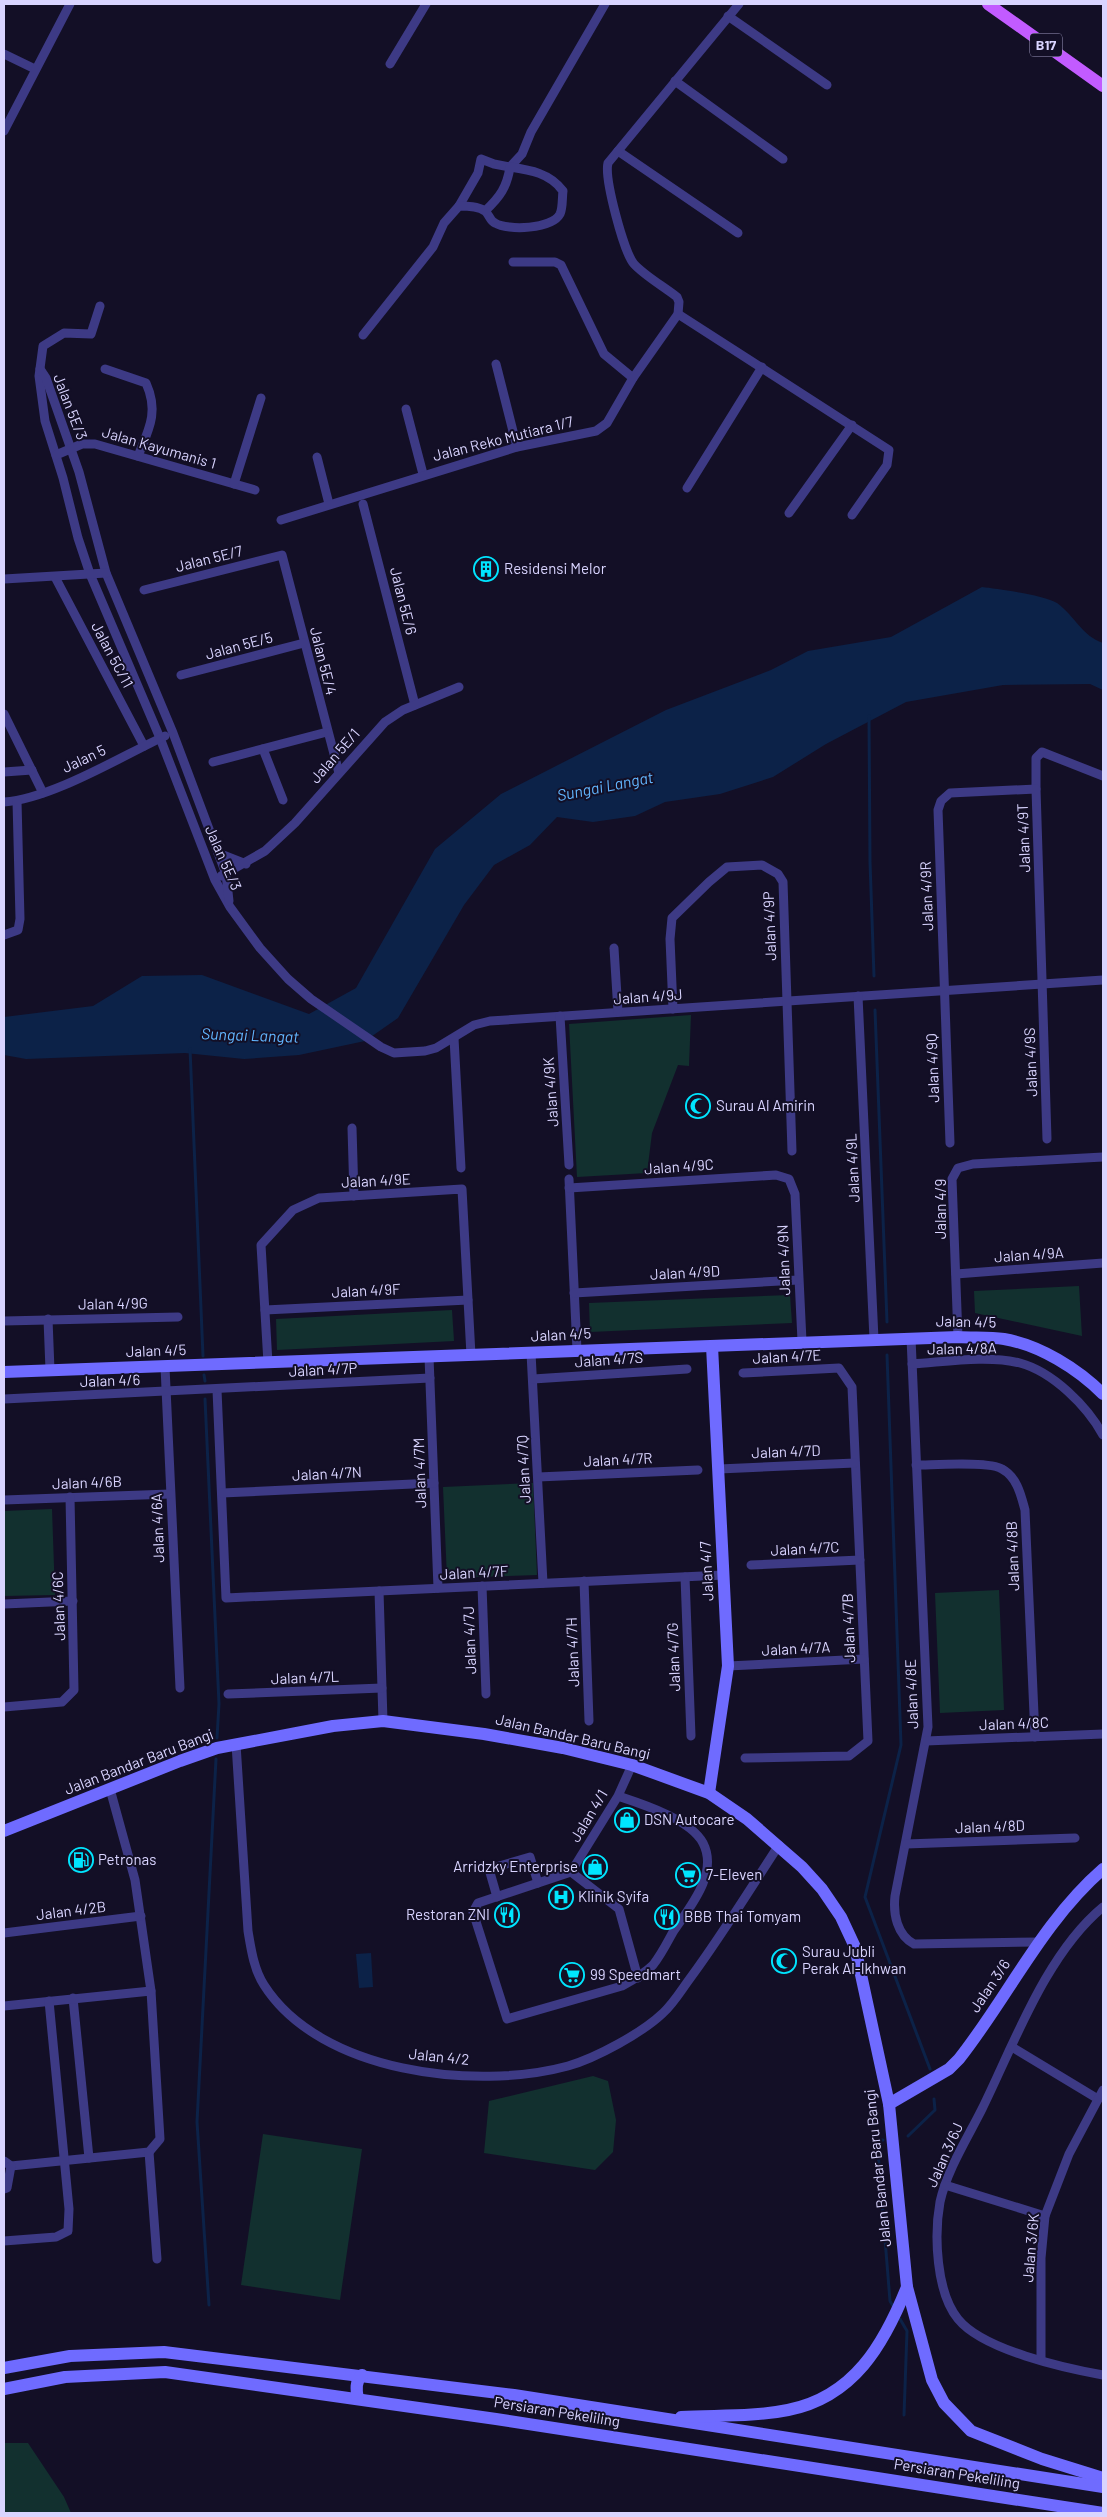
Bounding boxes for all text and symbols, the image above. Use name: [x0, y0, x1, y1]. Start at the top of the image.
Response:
road number: B17: [1030, 34, 1062, 56]
street label: Jalan 5E/3: [50, 371, 92, 442]
street label: Jalan Reko Mutiara 1/7: [431, 412, 575, 464]
street label: Jalan Kayumanis 1: [100, 422, 218, 472]
street label: Jalan 5E/7: [173, 541, 244, 575]
building icon: Residensi Melor: [473, 556, 499, 582]
place label: Residensi Melor: [504, 559, 607, 577]
street label: Jalan 5E/6: [387, 565, 421, 636]
street label: Jalan 5C/11: [88, 619, 138, 690]
street label: Jalan 5E/4: [307, 625, 341, 697]
street label: Jalan 5E/5: [203, 627, 274, 663]
street label: Jalan 5E/1: [306, 724, 363, 786]
street label: Jalan 5: [59, 740, 108, 776]
water label: Sungai Langat: [555, 767, 655, 804]
street label: Jalan 4/9T: [1013, 803, 1033, 873]
street label: Jalan 5E/3: [202, 822, 246, 893]
street label: Jalan 4/9R: [916, 861, 936, 931]
street label: Jalan 4/9P: [759, 891, 779, 961]
street label: Jalan 4/9J: [613, 985, 683, 1007]
water label: Sungai Langat: [201, 1023, 299, 1046]
street label: Jalan 4/9S: [1020, 1027, 1040, 1097]
street label: Jalan 4/9Q: [922, 1033, 942, 1103]
street label: Jalan 4/9K: [539, 1057, 561, 1127]
mosque icon: Surau Al Amirin: [685, 1093, 711, 1119]
place label: Surau Al Amirin: [716, 1096, 815, 1114]
street label: Jalan 4/9L: [841, 1133, 863, 1203]
street label: Jalan 4/9C: [644, 1155, 714, 1177]
street label: Jalan 4/9E: [341, 1169, 411, 1191]
street label: Jalan 4/9: [931, 1179, 949, 1239]
street label: Jalan 4/9N: [773, 1224, 793, 1296]
street label: Jalan 4/9A: [994, 1243, 1064, 1265]
street label: Jalan 4/9D: [650, 1261, 720, 1283]
street label: Jalan 4/9F: [331, 1279, 401, 1301]
street label: Jalan 4/9G: [78, 1293, 148, 1313]
street label: Jalan 4/5: [936, 1311, 996, 1331]
street label: Jalan 4/5: [530, 1323, 592, 1345]
street label: Jalan 4/8A: [927, 1338, 997, 1358]
street label: Jalan 4/5: [125, 1340, 187, 1360]
street label: Jalan 4/7E: [752, 1345, 822, 1367]
street label: Jalan 4/7S: [574, 1348, 644, 1370]
street label: Jalan 4/7P: [288, 1358, 358, 1380]
street label: Jalan 4/6: [79, 1370, 141, 1390]
street label: Jalan 4/7Q: [512, 1434, 534, 1504]
street label: Jalan 4/7M: [409, 1437, 429, 1509]
street label: Jalan 4/7D: [751, 1441, 821, 1461]
street label: Jalan 4/7R: [583, 1448, 653, 1470]
street label: Jalan 4/7N: [292, 1462, 362, 1484]
street label: Jalan 4/6B: [52, 1472, 122, 1492]
street label: Jalan 4/6A: [147, 1493, 167, 1563]
street label: Jalan 4/8B: [1002, 1521, 1022, 1591]
street label: Jalan 4/7C: [770, 1537, 840, 1559]
street label: Jalan 4/7: [695, 1541, 717, 1601]
street label: Jalan 4/7F: [439, 1561, 509, 1583]
street label: Jalan 4/6C: [48, 1571, 68, 1641]
street label: Jalan 4/7B: [838, 1593, 858, 1663]
street label: Jalan 4/7J: [459, 1605, 479, 1675]
street label: Jalan 4/7H: [562, 1617, 582, 1687]
street label: Jalan 4/7G: [663, 1622, 683, 1692]
street label: Jalan 4/7A: [761, 1637, 831, 1659]
street label: Jalan 4/8E: [901, 1659, 921, 1729]
street label: Jalan 4/7L: [270, 1667, 339, 1687]
street label: Jalan Bandar Baru Bangi: [494, 1709, 652, 1763]
street label: Jalan 4/8C: [979, 1713, 1049, 1733]
street label: Jalan Bandar Baru Bangi: [62, 1724, 216, 1798]
street label: Jalan 4/1: [565, 1786, 611, 1845]
shop icon: DSN Autocare: [614, 1807, 640, 1833]
place label: DSN Autocare: [644, 1810, 735, 1828]
street label: Jalan 4/8D: [955, 1816, 1025, 1836]
fuel station icon: Petronas: [68, 1847, 94, 1873]
place label: Petronas: [98, 1850, 157, 1868]
shop icon: Arridzky Enterprise: [582, 1854, 608, 1880]
place label: Arridzky Enterprise: [453, 1857, 578, 1875]
supermarket icon: 7-Eleven: [675, 1862, 701, 1888]
place label: 7-Eleven: [706, 1865, 762, 1883]
hospital icon: Klinik Syifa: [548, 1884, 574, 1910]
place label: Klinik Syifa: [578, 1887, 649, 1905]
street label: Jalan 4/2B: [35, 1897, 107, 1923]
restaurant icon: Restoran ZNI: [494, 1902, 520, 1928]
restaurant icon: BBB Thai Tomyam: [654, 1904, 680, 1930]
place label: Restoran ZNI: [406, 1905, 490, 1923]
place label: BBB Thai Tomyam: [684, 1907, 801, 1925]
place label: Surau Jubli Perak Al-Ikhwan: [802, 1942, 906, 1977]
mosque icon: Surau Jubli Perak Al-Ikhwan: [771, 1948, 797, 1974]
street label: Jalan 3/6: [965, 1956, 1013, 2015]
supermarket icon: 99 Speedmart: [559, 1962, 585, 1988]
place label: 99 Speedmart: [590, 1965, 681, 1983]
street label: Jalan 4/2: [408, 2044, 470, 2068]
street label: Jalan Bandar Baru Bangi: [860, 2088, 894, 2248]
street label: Jalan 3/6J: [922, 2120, 966, 2190]
street label: Jalan 3/6K: [1018, 2213, 1042, 2283]
street label: Persiaran Pekeliling: [493, 2392, 621, 2430]
street label: Persiaran Pekeliling: [893, 2454, 1021, 2492]

